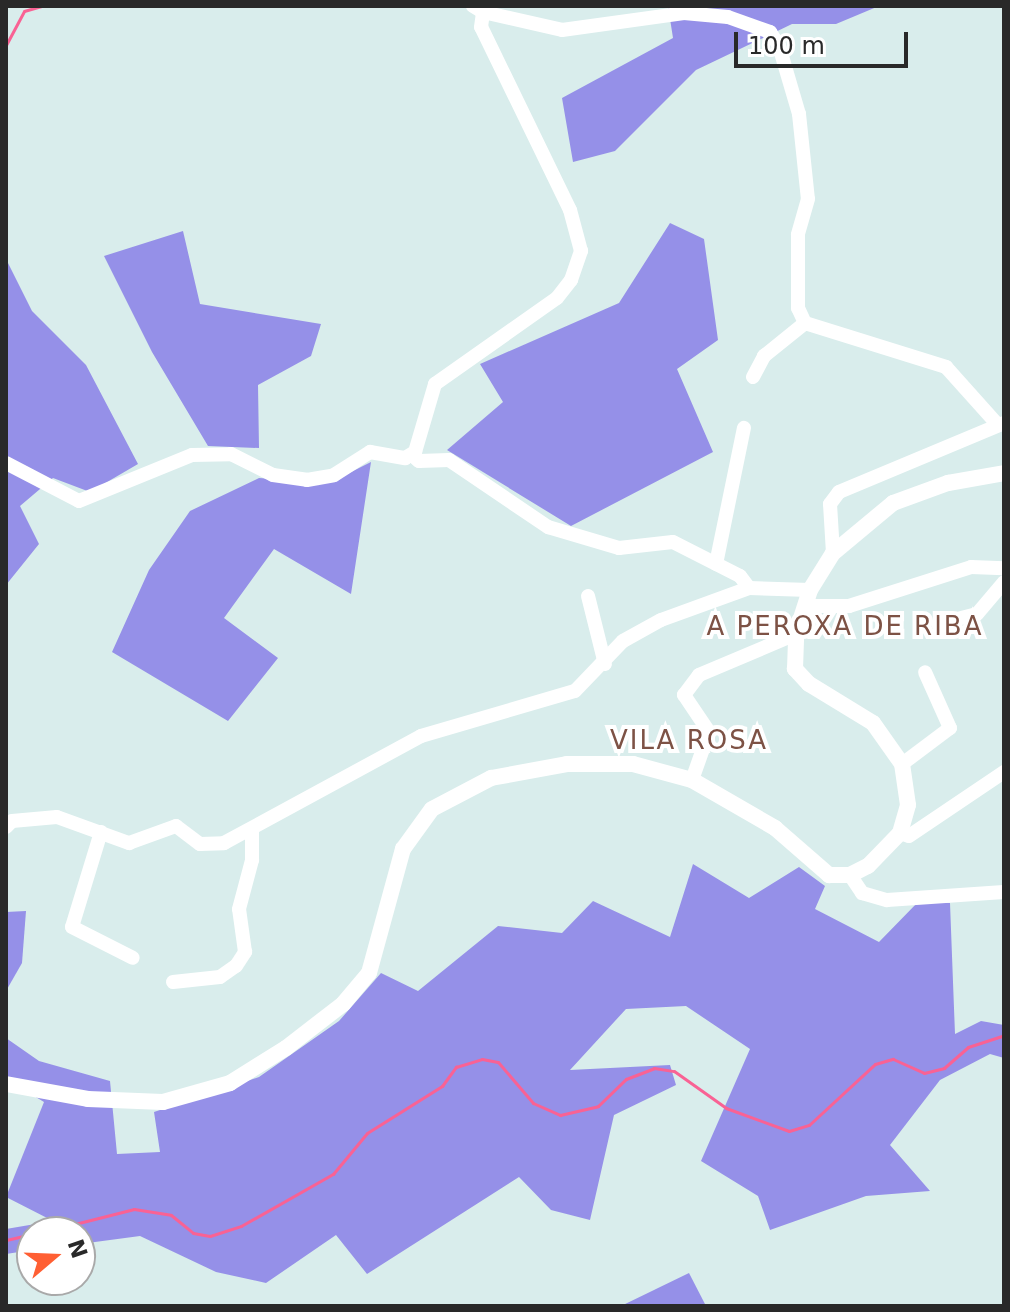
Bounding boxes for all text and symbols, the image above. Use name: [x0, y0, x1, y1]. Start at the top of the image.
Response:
scale bar: [738, 16, 912, 66]
text: 100 m: [748, 32, 825, 60]
district label: A PEROXA DE RIBA: [707, 611, 983, 643]
district label: VILA ROSA: [610, 725, 768, 757]
north arrow: [16, 1216, 96, 1296]
text: N: [62, 1236, 92, 1261]

